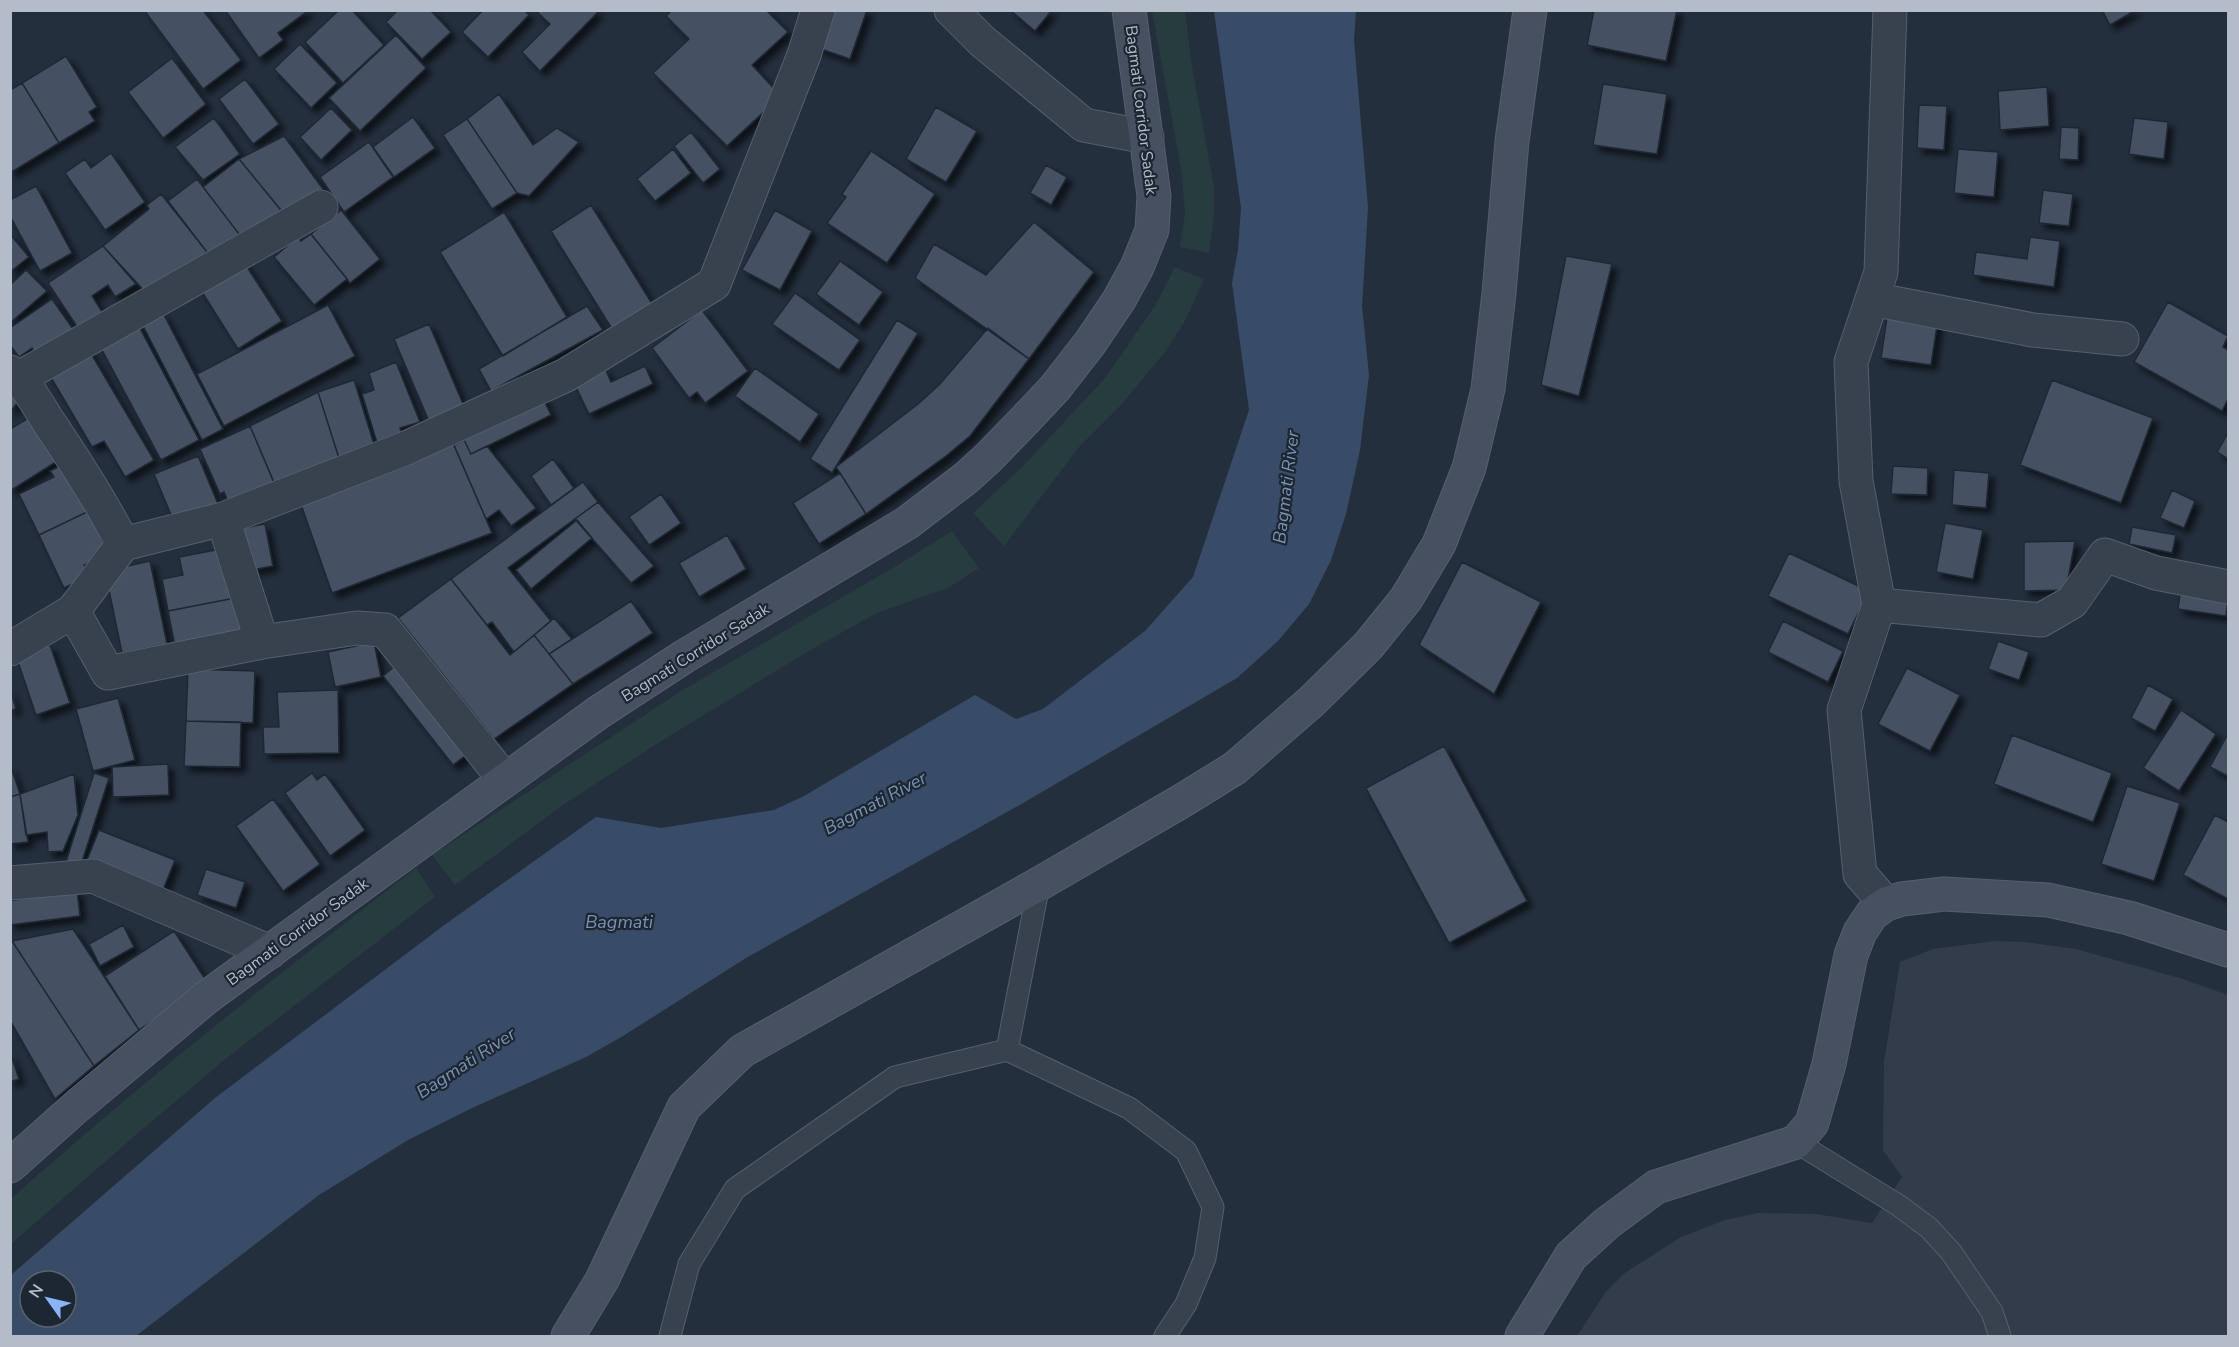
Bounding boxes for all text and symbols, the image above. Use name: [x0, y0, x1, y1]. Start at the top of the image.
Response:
street label: Bagmati Corridor Sadak: [1120, 24, 1162, 197]
water label: Bagmati River: [1267, 429, 1305, 545]
street label: Bagmati Corridor Sadak: [617, 598, 775, 707]
water label: Bagmati River: [819, 765, 931, 840]
street label: Bagmati Corridor Sadak: [222, 872, 374, 991]
water label: Bagmati: [585, 910, 654, 934]
water label: Bagmati River: [412, 1022, 521, 1104]
north arrow: [18, 1269, 78, 1329]
text: N: [24, 1280, 49, 1302]

